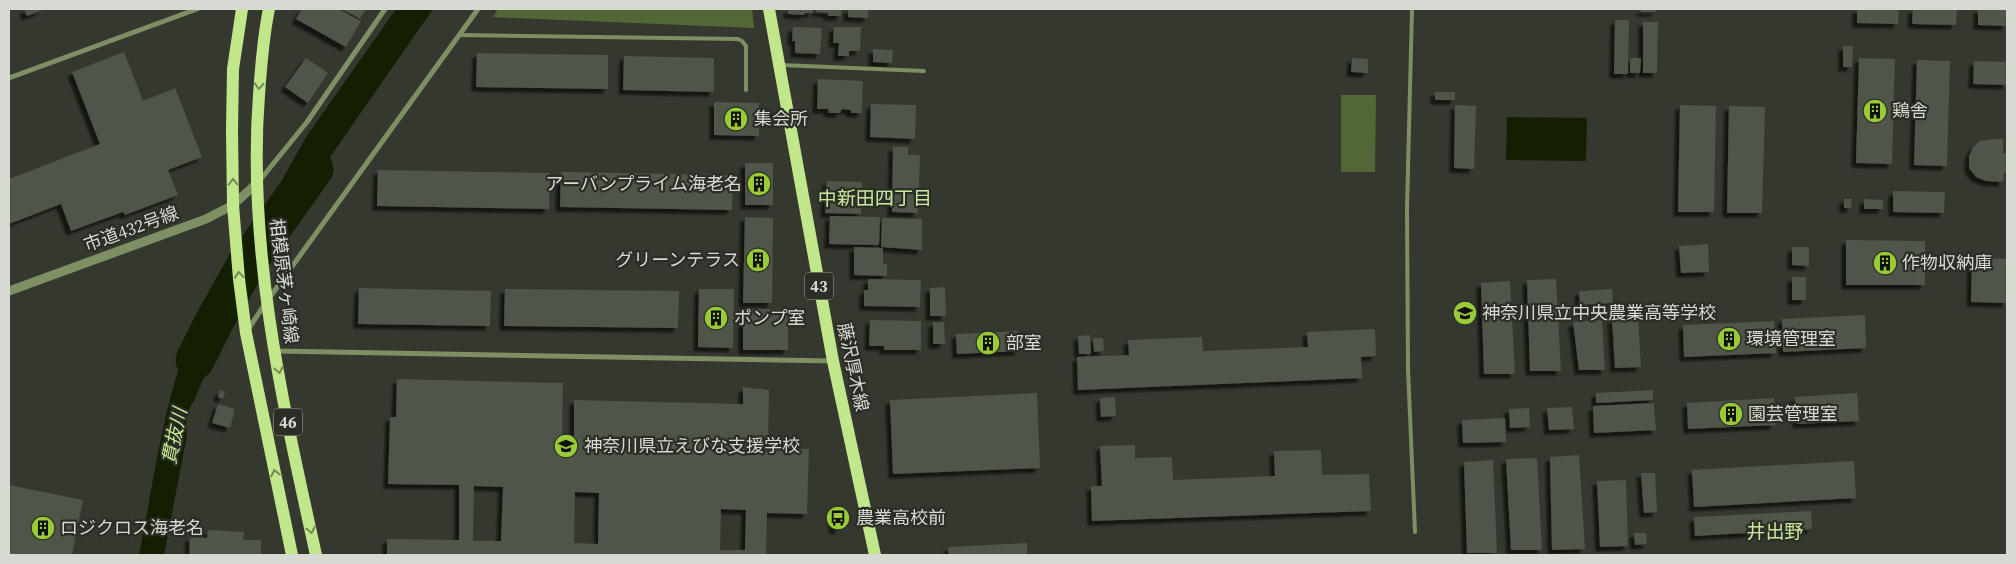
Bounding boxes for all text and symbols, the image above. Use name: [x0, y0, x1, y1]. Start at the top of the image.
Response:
one-way arrow: [254, 82, 265, 90]
building icon: 鶏舎: [1862, 98, 1888, 124]
place label: 鶏舎: [1892, 98, 1928, 123]
building icon: 集会所: [723, 106, 749, 132]
place label: 集会所: [754, 106, 808, 131]
place label: アーバンプライム海老名: [545, 171, 742, 196]
building icon: アーバンプライム海老名: [746, 171, 772, 197]
one-way arrow: [228, 178, 238, 186]
district label: 中新田四丁目: [818, 185, 932, 211]
street label: 市道432号線: [80, 200, 182, 257]
street label: 相模原茅ヶ崎線: [264, 217, 305, 345]
place label: グリーンテラス: [615, 247, 740, 272]
building icon: グリーンテラス: [745, 247, 771, 273]
building icon: 作物収納庫: [1872, 250, 1898, 276]
place label: 作物収納庫: [1902, 250, 1992, 275]
one-way arrow: [234, 270, 245, 278]
road number: 43: [805, 272, 833, 300]
school or university icon: 神奈川県立中央農業高等学校: [1452, 300, 1478, 326]
place label: 神奈川県立中央農業高等学校: [1482, 300, 1716, 325]
building icon: ポンプ室: [703, 305, 729, 331]
place label: ポンプ室: [734, 305, 805, 330]
street label: 藤沢厚木線: [832, 320, 875, 414]
building icon: 環境管理室: [1716, 326, 1742, 352]
place label: 環境管理室: [1746, 326, 1836, 351]
building icon: 部室: [975, 330, 1001, 356]
place label: 部室: [1006, 330, 1042, 355]
one-way arrow: [273, 366, 283, 375]
building icon: 園芸管理室: [1718, 401, 1744, 427]
place label: 園芸管理室: [1748, 401, 1838, 426]
water label: 貫抜川: [155, 403, 193, 467]
road number: 46: [274, 408, 302, 436]
school or university icon: 神奈川県立えびな支援学校: [553, 433, 579, 459]
place label: 神奈川県立えびな支援学校: [584, 433, 800, 458]
one-way arrow: [270, 469, 280, 478]
bus stop icon: 農業高校前: [825, 505, 851, 531]
place label: 農業高校前: [856, 505, 946, 530]
building icon: ロジクロス海老名: [30, 515, 56, 541]
place label: ロジクロス海老名: [60, 515, 204, 540]
district label: 井出野: [1746, 518, 1804, 544]
one-way arrow: [305, 525, 315, 534]

